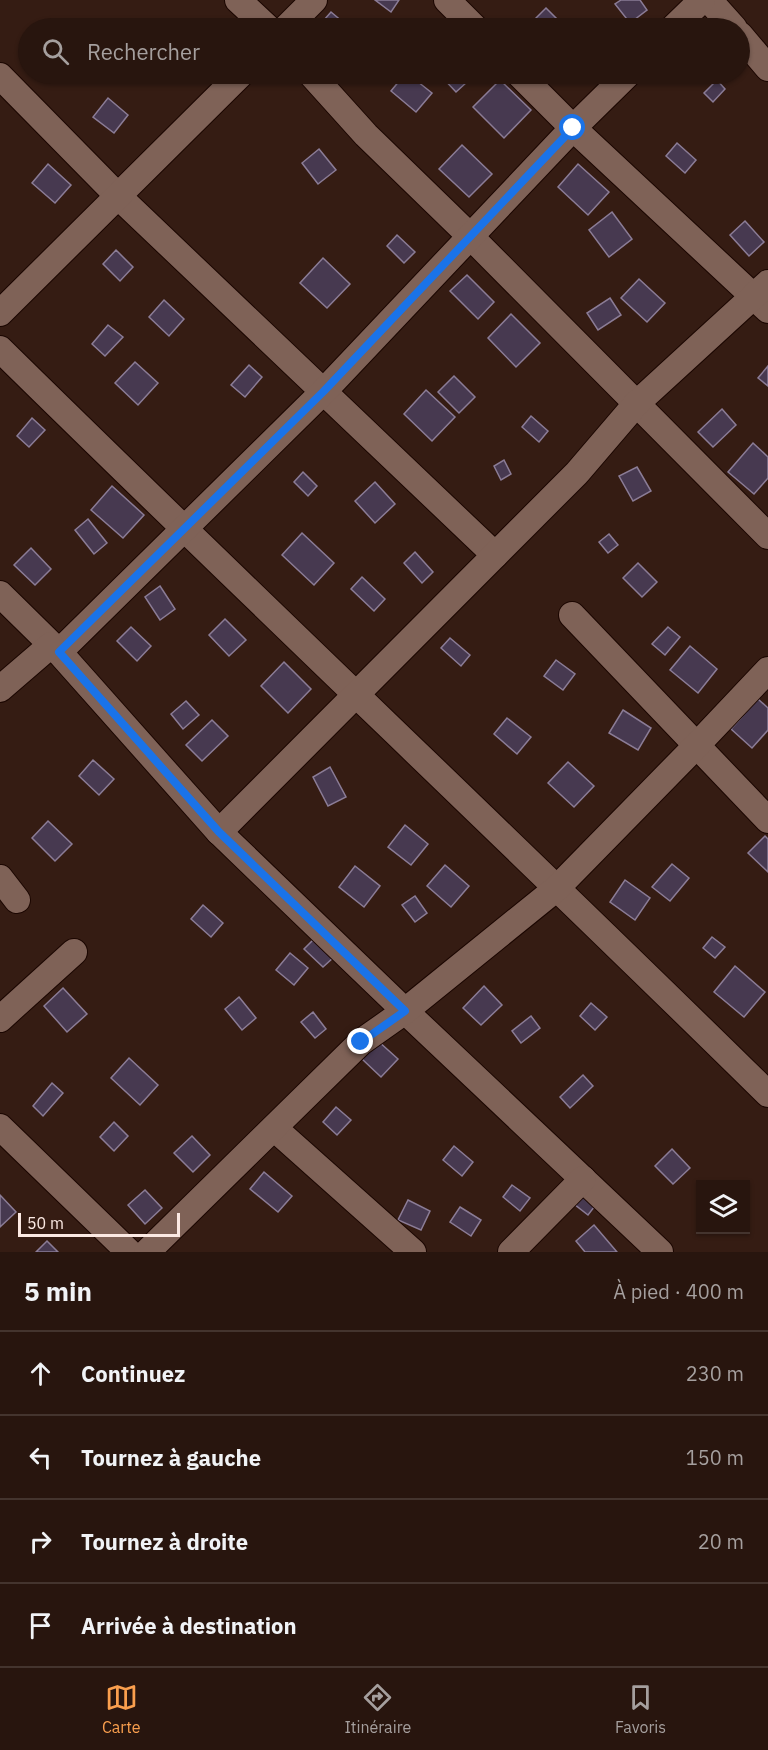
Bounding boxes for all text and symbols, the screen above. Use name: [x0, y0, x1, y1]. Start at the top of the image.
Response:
search box: [18, 18, 750, 84]
icon: search: [39, 35, 72, 68]
text: Rechercher: [87, 37, 200, 66]
route start: [559, 114, 585, 140]
route end: [347, 1028, 373, 1054]
map controls: [696, 1180, 750, 1234]
button: layers: [696, 1180, 750, 1234]
scale bar: [18, 1210, 180, 1238]
text: 50 m: [27, 1213, 64, 1233]
text: 5 min: [24, 1274, 92, 1308]
text: À pied · 400 m: [613, 1278, 744, 1305]
icon: ahead: [24, 1357, 57, 1390]
text: Continuez: [81, 1359, 185, 1388]
text: 230 m: [686, 1360, 744, 1387]
icon: left: [24, 1441, 57, 1474]
text: Tournez à gauche: [81, 1443, 261, 1472]
text: 150 m: [686, 1444, 744, 1471]
icon: right: [24, 1525, 57, 1558]
text: Tournez à droite: [81, 1527, 248, 1556]
text: 20 m: [698, 1528, 744, 1555]
icon: arrive: [24, 1609, 57, 1642]
text: Arrivée à destination: [81, 1611, 297, 1640]
tab: Carte: [102, 1681, 141, 1737]
tab: Itinéraire: [344, 1681, 411, 1737]
tab: Favoris: [615, 1681, 666, 1737]

